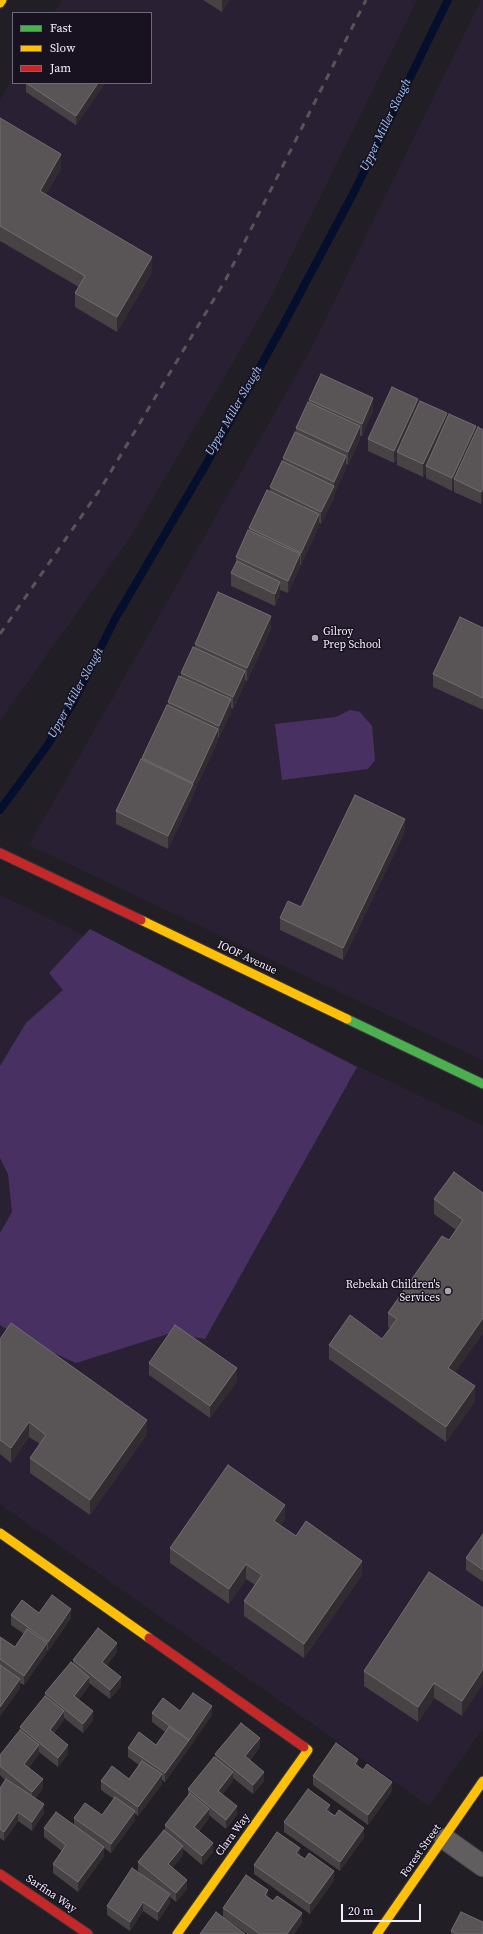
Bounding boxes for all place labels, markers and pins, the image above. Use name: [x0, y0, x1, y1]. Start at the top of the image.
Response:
place label: Gilroy Prep School: [323, 625, 381, 651]
marker: Gilroy Prep School: [310, 633, 320, 643]
place label: Rebekah Children's Services: [346, 1278, 440, 1304]
marker: Rebekah Children's Services: [443, 1286, 453, 1296]

